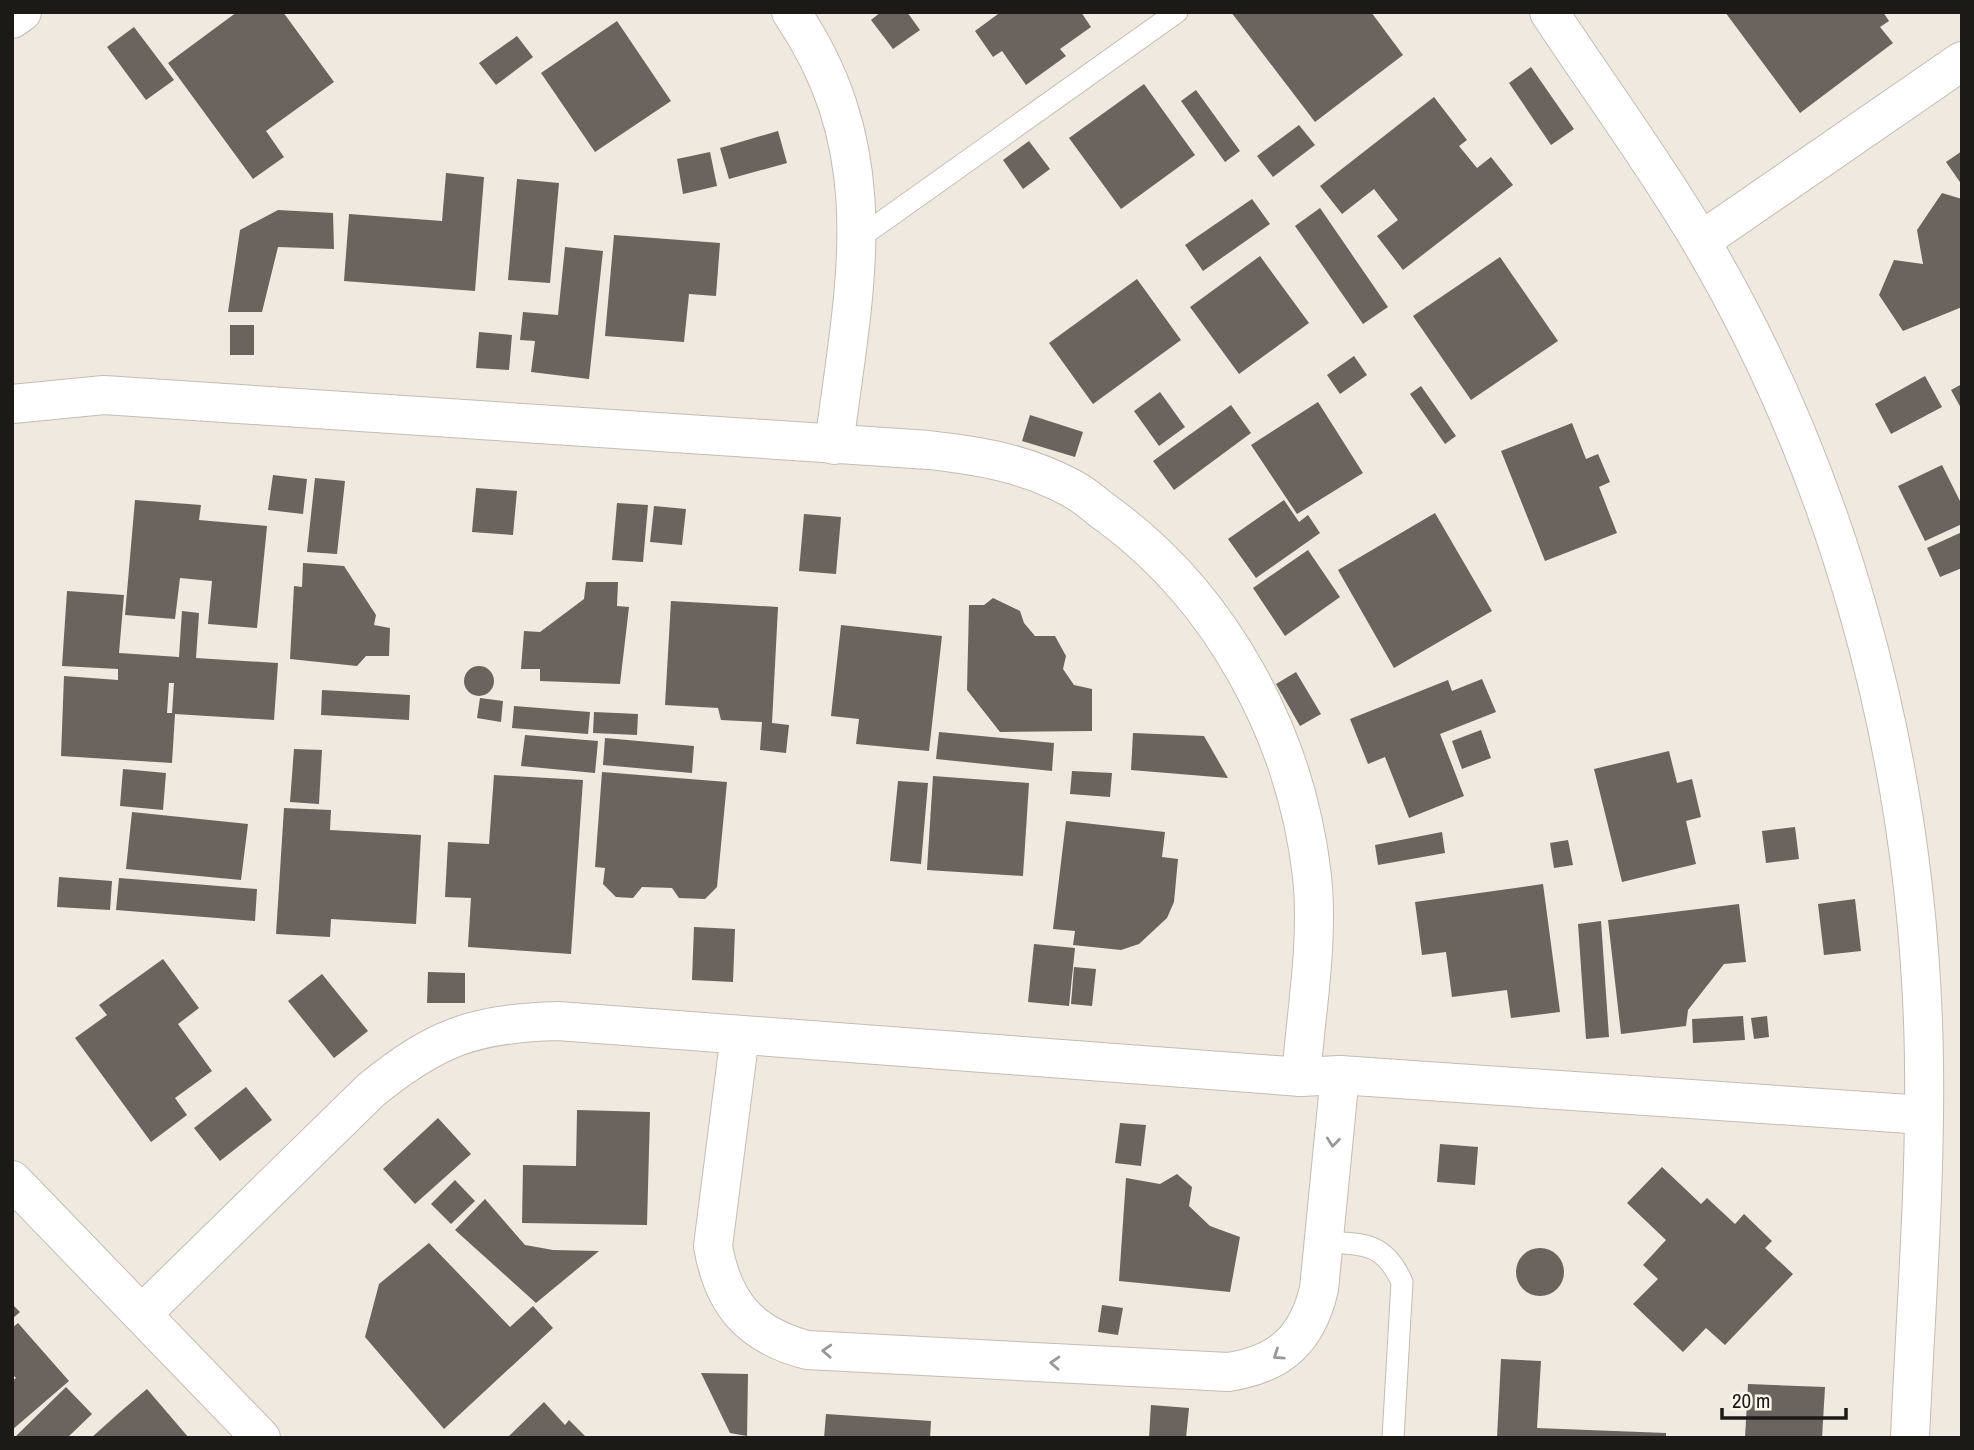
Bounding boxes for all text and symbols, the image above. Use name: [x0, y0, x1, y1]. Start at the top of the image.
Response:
one-way arrow: [1326, 1137, 1341, 1148]
one-way arrow: [822, 1344, 833, 1359]
one-way arrow: [1273, 1347, 1286, 1359]
one-way arrow: [1049, 1356, 1060, 1371]
scale bar: [1722, 1376, 1846, 1420]
text: 20 m: [1732, 1386, 1770, 1415]

